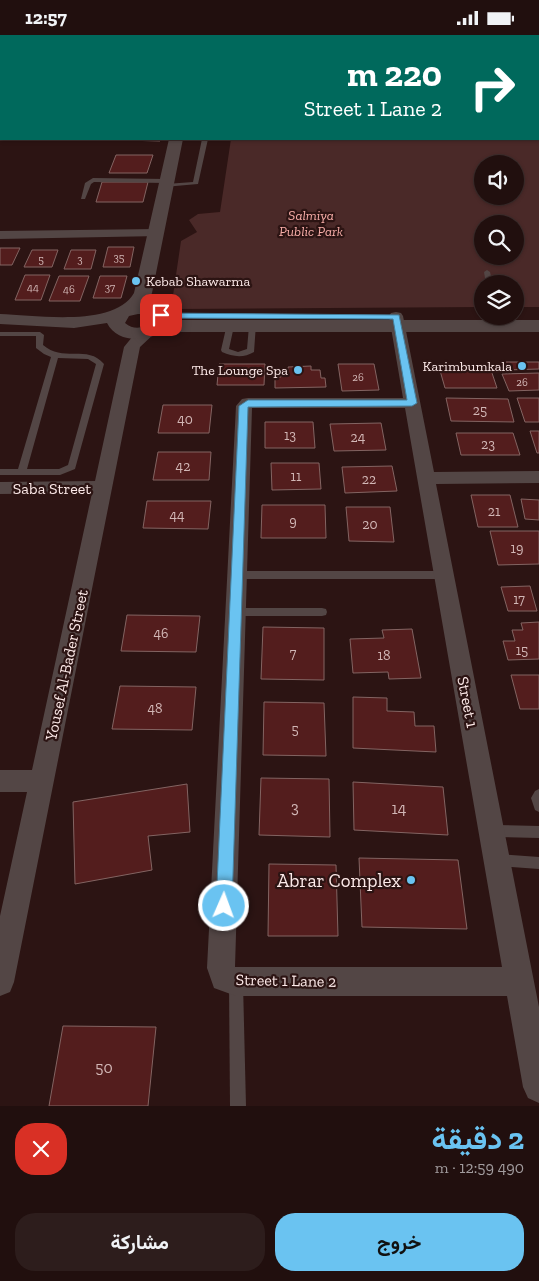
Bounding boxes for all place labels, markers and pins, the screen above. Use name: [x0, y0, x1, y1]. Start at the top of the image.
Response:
place label: Kebab Shawarma: [146, 273, 250, 290]
marker: Kebab Shawarma: [130, 275, 142, 287]
pin: [140, 294, 182, 336]
place label: Karimbumkala: [422, 358, 512, 375]
marker: Karimbumkala: [516, 360, 528, 372]
place label: The Lounge Spa: [192, 362, 288, 379]
marker: The Lounge Spa: [292, 364, 304, 376]
place label: Abrar Complex: [277, 869, 401, 892]
marker: Abrar Complex: [405, 874, 417, 886]

